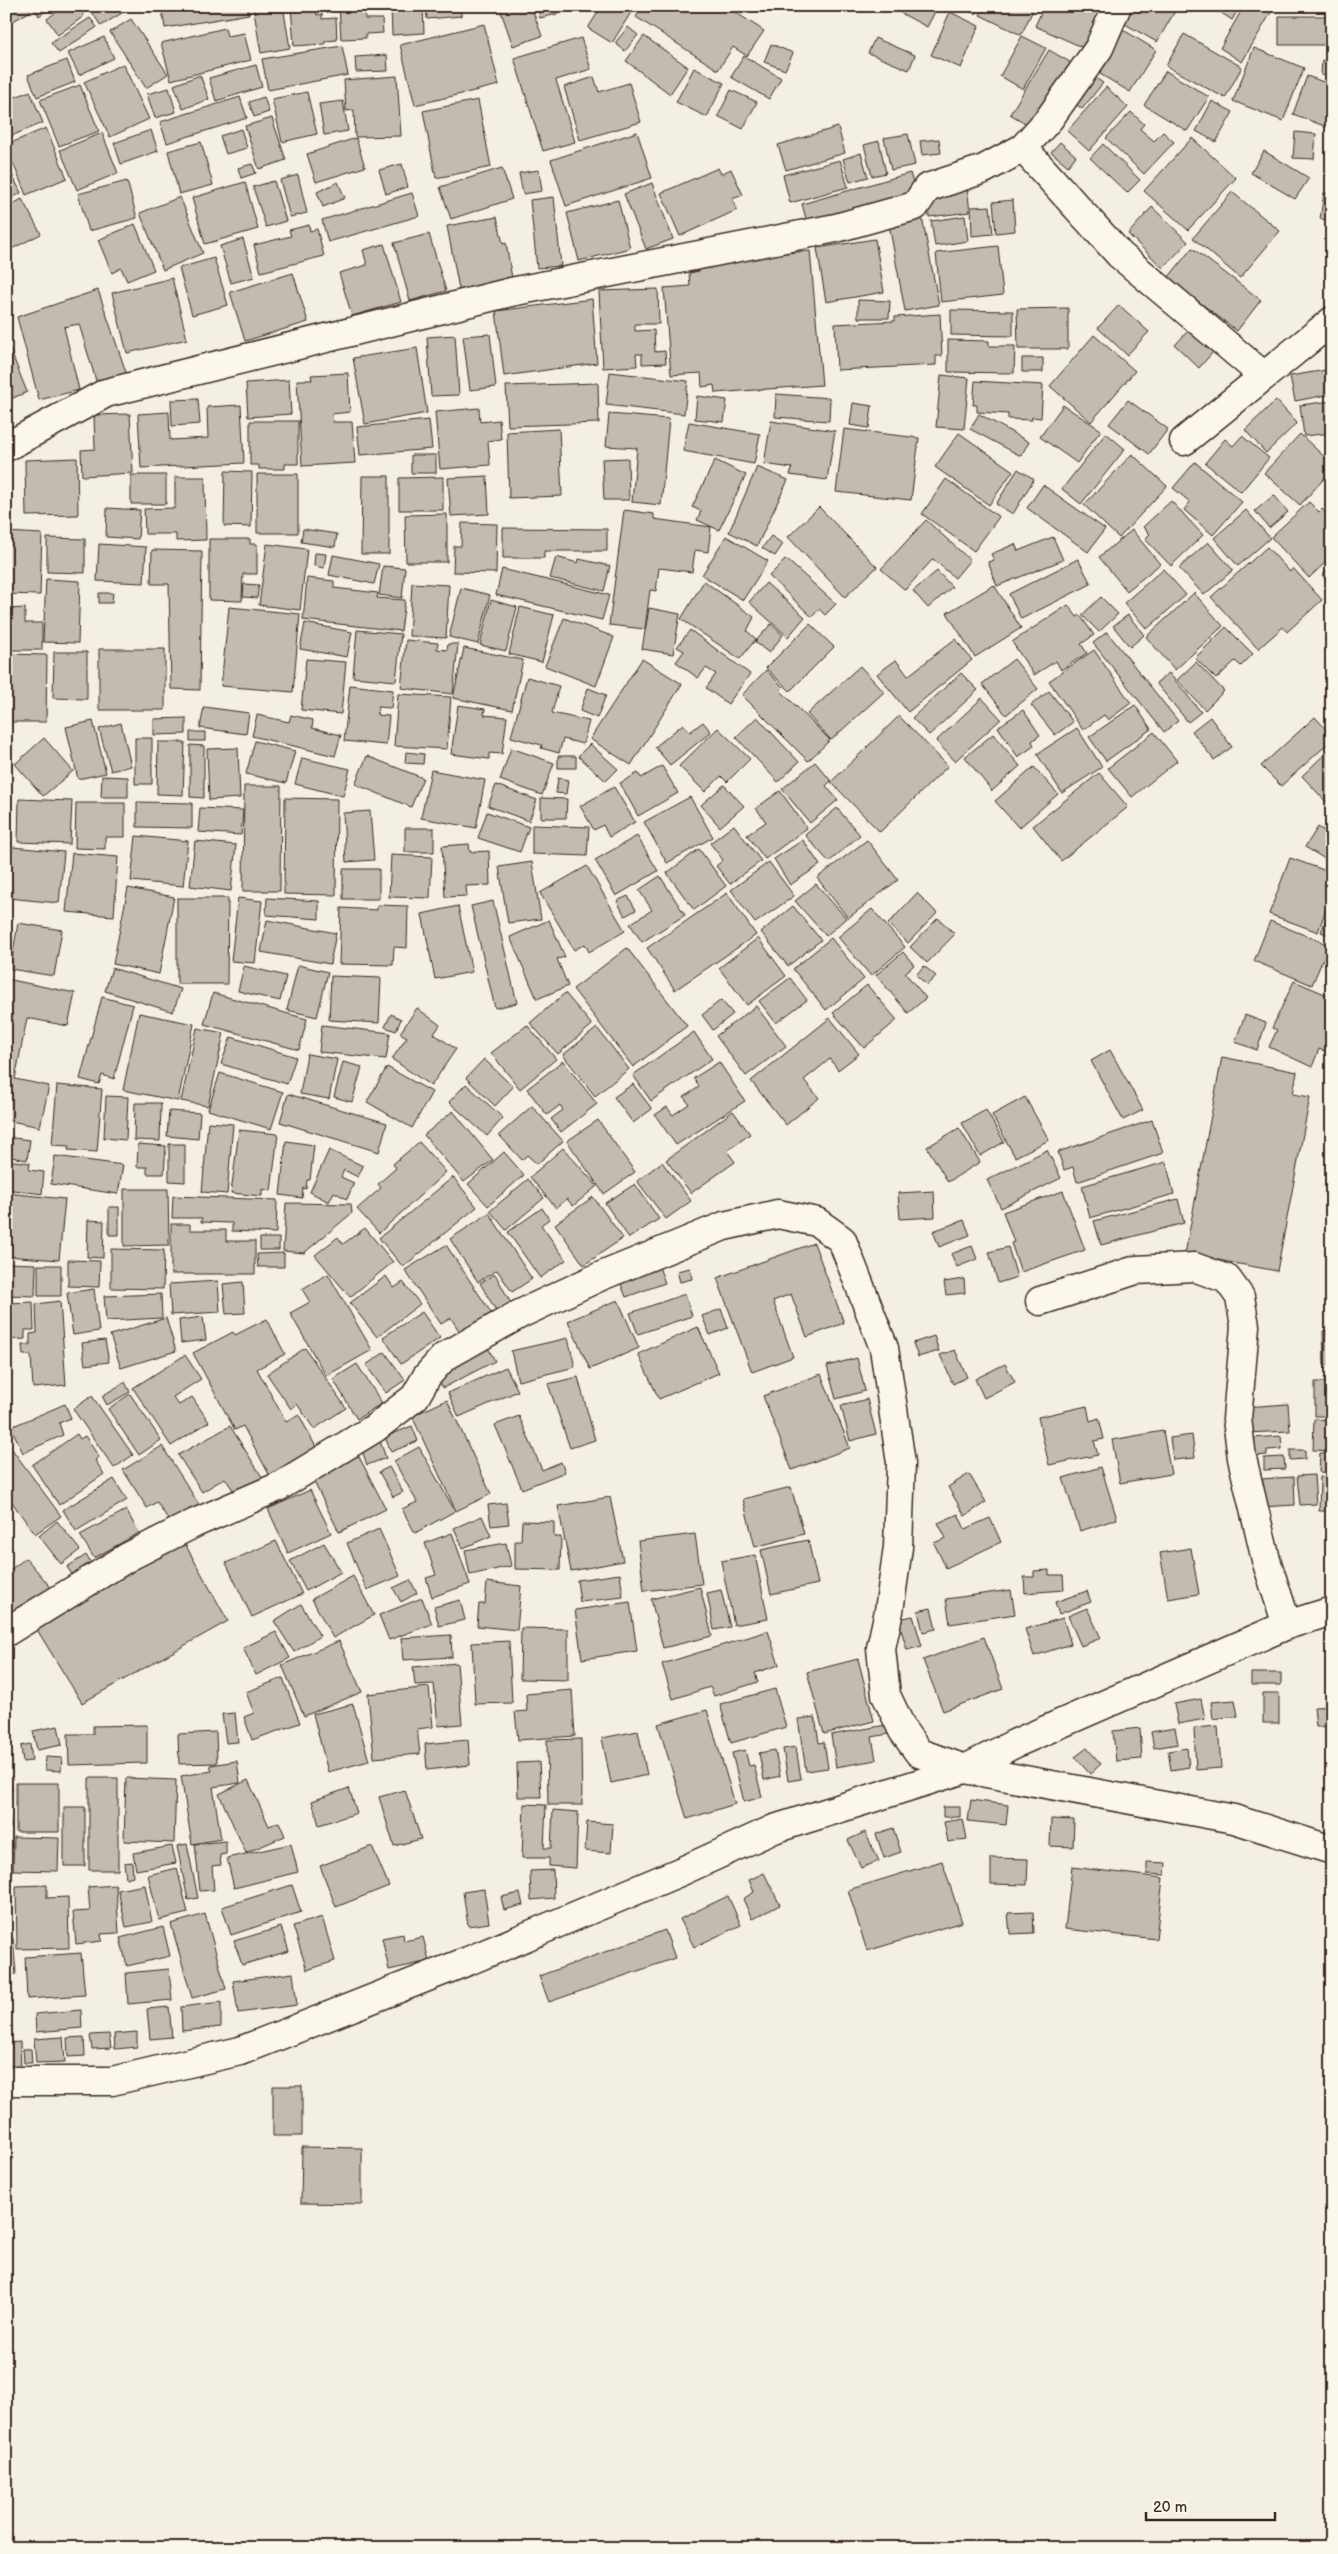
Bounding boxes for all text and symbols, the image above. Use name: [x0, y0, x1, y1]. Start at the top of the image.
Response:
scale bar: [1146, 2489, 1274, 2521]
text: 20 m: [1153, 2498, 1187, 2517]

